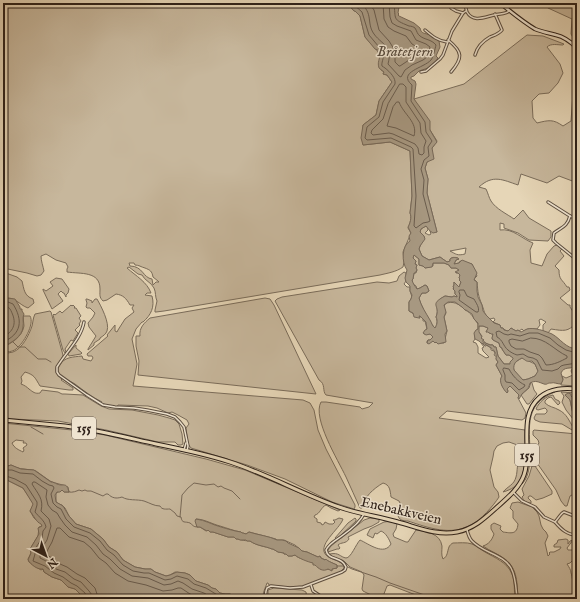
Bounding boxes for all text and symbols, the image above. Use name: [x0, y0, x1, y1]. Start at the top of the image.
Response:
water label: Bråtetjern: [377, 42, 433, 61]
road number: 155: [72, 417, 96, 439]
road number: 155: [515, 444, 539, 466]
street label: Enebakkveien: [359, 493, 444, 529]
north arrow: [26, 536, 66, 576]
text: N: [43, 554, 61, 572]

